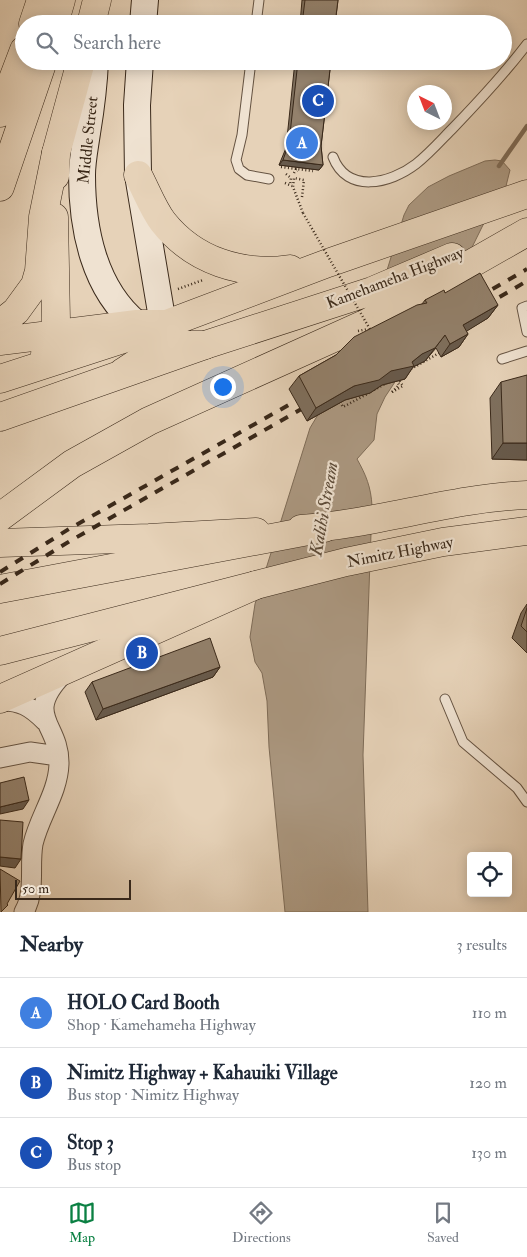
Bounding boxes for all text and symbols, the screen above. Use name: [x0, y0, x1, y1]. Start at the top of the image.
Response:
search box: [15, 15, 512, 70]
icon: search: [33, 29, 61, 57]
text: Search here: [73, 31, 161, 55]
pin: C: [302, 82, 334, 120]
north arrow: [407, 85, 452, 130]
street label: Middle Street: [73, 95, 103, 185]
pin: A: [286, 124, 318, 162]
street label: Kamehameha Highway: [323, 242, 468, 313]
your location: [210, 374, 236, 400]
water label: Kalihi Stream: [304, 460, 344, 559]
street label: Nimitz Highway: [345, 532, 456, 572]
pin: B: [126, 634, 158, 672]
map controls: [467, 852, 512, 897]
button: locate: [467, 852, 512, 897]
scale bar: [15, 877, 131, 900]
text: 50 m: [22, 880, 49, 897]
text: Nearby: [20, 931, 83, 958]
text: 3 results: [456, 935, 507, 955]
text: HOLO Card Booth: [67, 991, 220, 1015]
text: A: [31, 1003, 41, 1023]
text: 110 m: [472, 1003, 507, 1023]
text: Shop · Kamehameha Highway: [67, 1015, 256, 1035]
text: Nimitz Highway + Kahauiki Village: [67, 1061, 338, 1085]
text: B: [31, 1073, 41, 1093]
text: 120 m: [469, 1073, 507, 1093]
text: Bus stop · Nimitz Highway: [67, 1085, 239, 1105]
text: Stop 3: [67, 1131, 114, 1155]
text: C: [30, 1143, 42, 1163]
text: 130 m: [471, 1143, 507, 1163]
text: Bus stop: [67, 1155, 121, 1175]
tab: Map: [68, 1199, 96, 1246]
tab: Directions: [232, 1199, 291, 1246]
tab: Saved: [427, 1199, 459, 1246]

